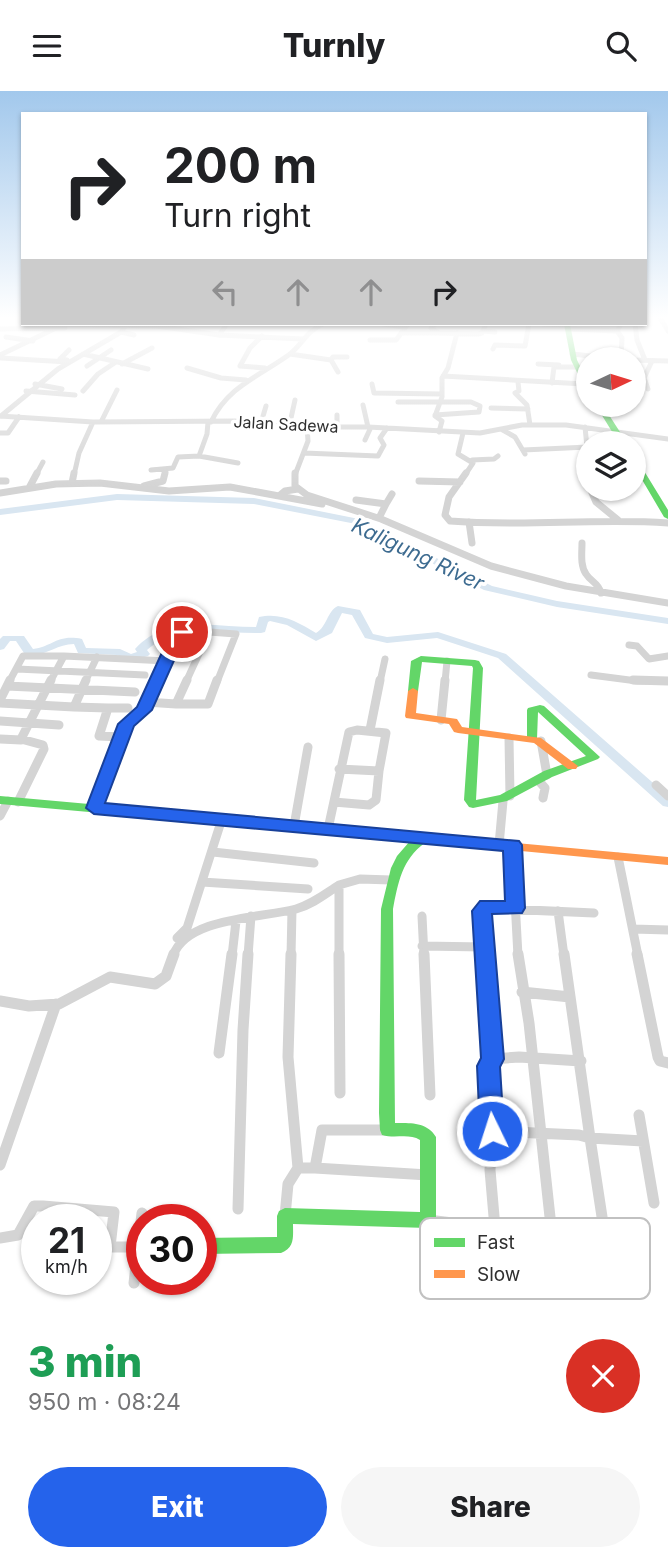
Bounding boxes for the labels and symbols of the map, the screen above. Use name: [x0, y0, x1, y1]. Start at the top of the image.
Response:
north arrow: [576, 347, 646, 417]
street label: Jalan Sadewa: [233, 411, 339, 437]
water label: Kaligung River: [348, 512, 489, 596]
pin: [152, 602, 212, 662]
position arrow: [455, 1094, 529, 1168]
speed limit sign: 30: [126, 1204, 217, 1295]
legend: [420, 1218, 650, 1299]
text: Fast: [477, 1231, 515, 1254]
text: Slow: [477, 1263, 520, 1286]

